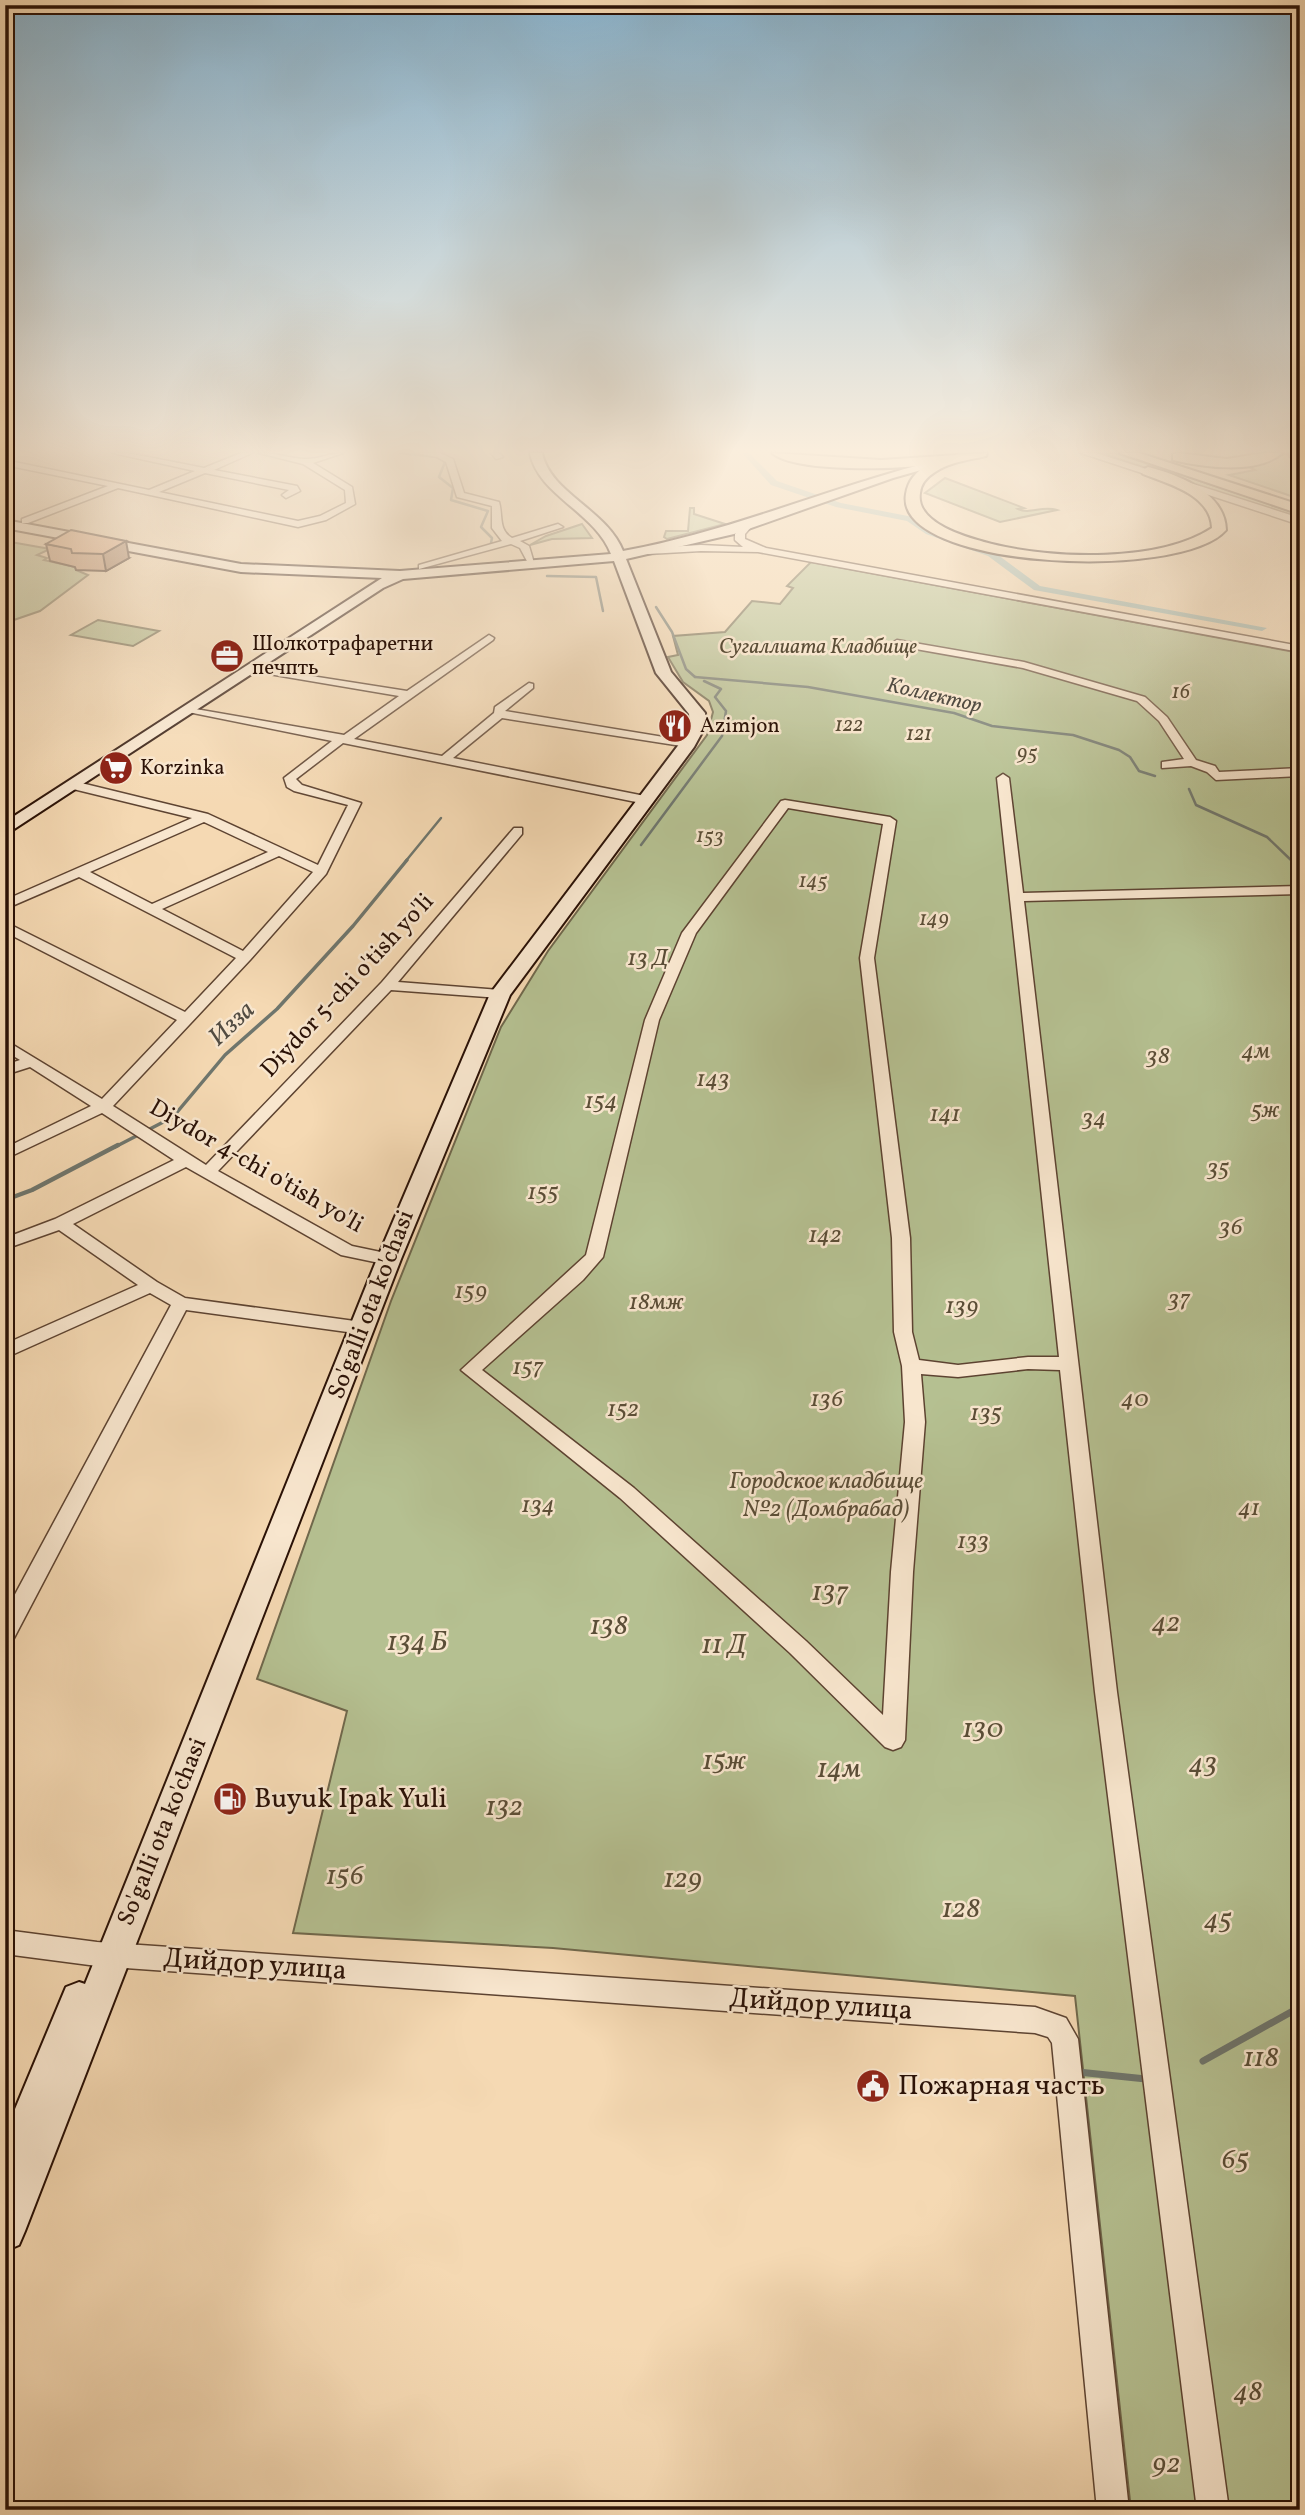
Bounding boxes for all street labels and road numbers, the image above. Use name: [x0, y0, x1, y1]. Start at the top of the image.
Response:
street label: Diydor 5-chi o'tish yo'li: [253, 886, 443, 1086]
street label: Diydor 4-chi o'tish yo'li: [142, 1092, 370, 1242]
street label: So'galli ota ko'chasi: [320, 1206, 424, 1404]
street label: So'galli ota ko'chasi: [110, 1733, 216, 1931]
street label: Дийдор улица: [162, 1939, 348, 1991]
street label: Дийдор улица: [728, 1979, 914, 2031]

